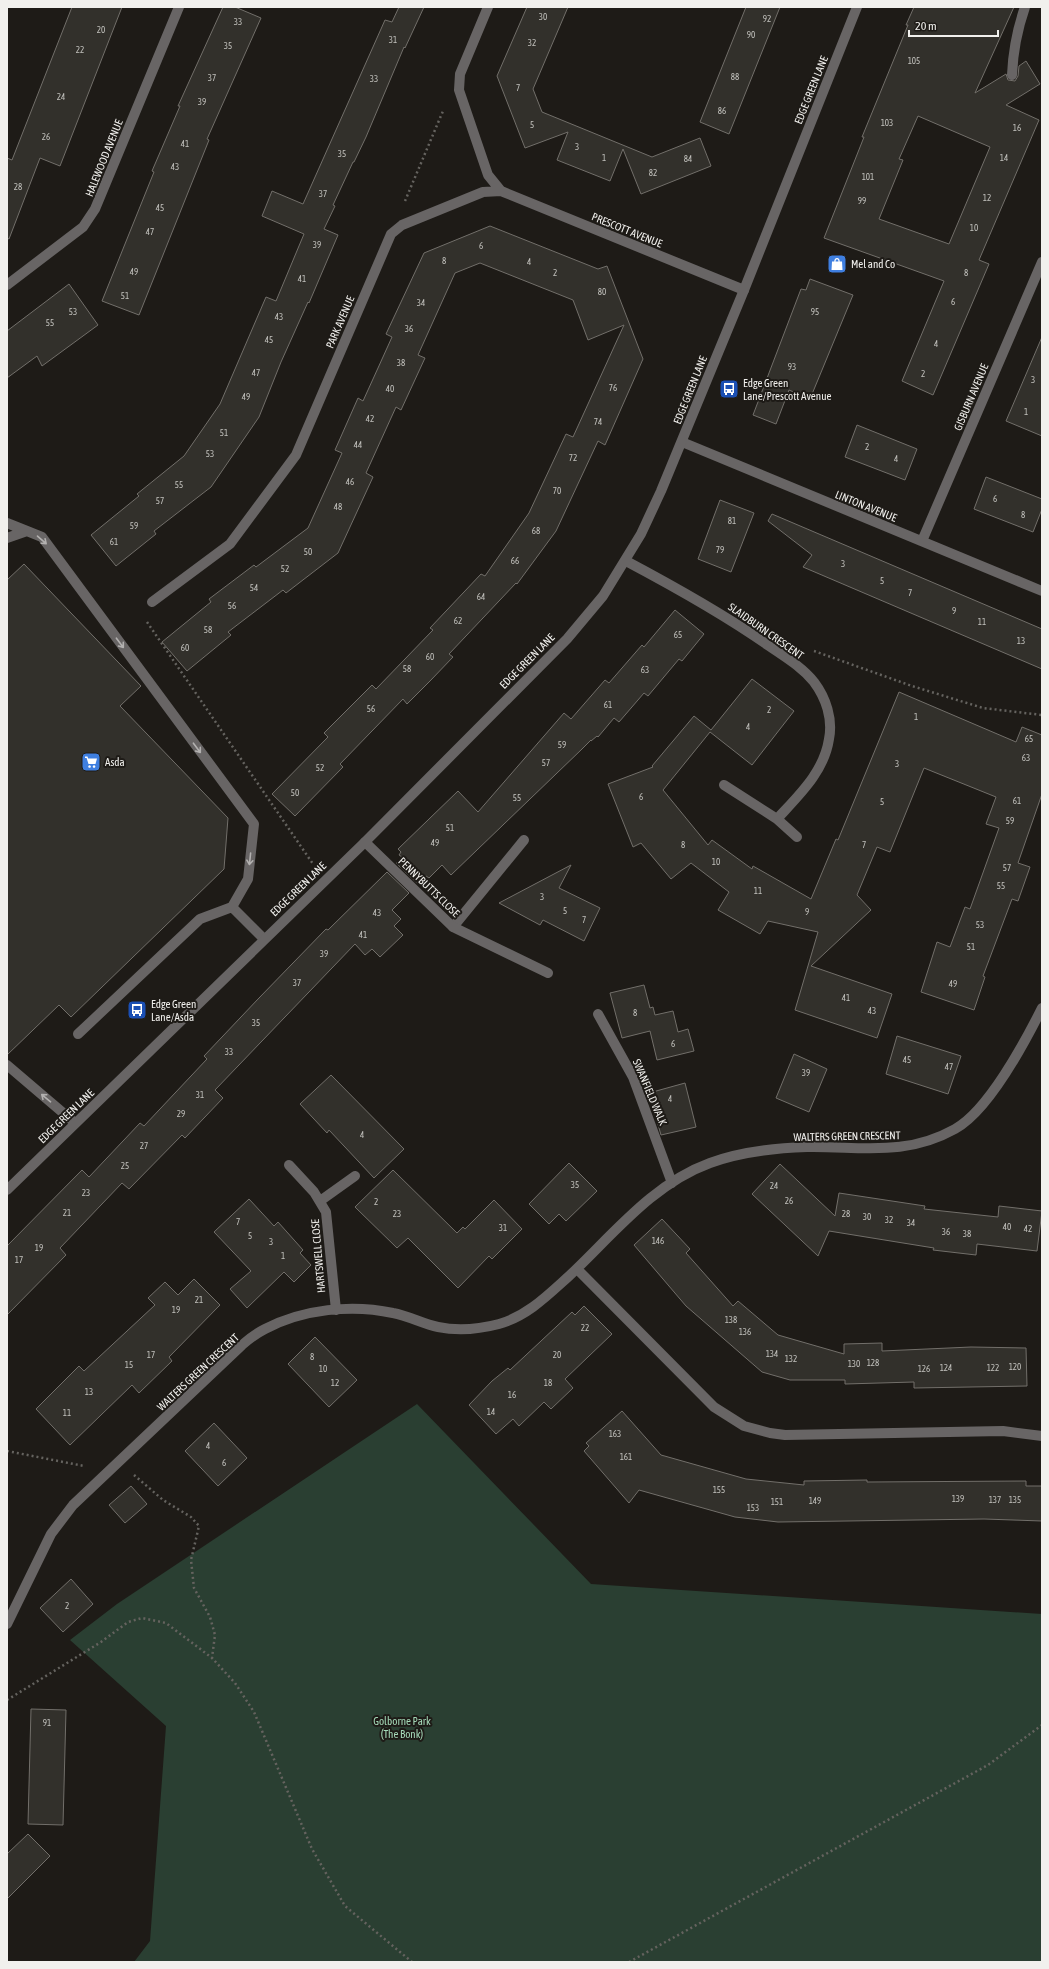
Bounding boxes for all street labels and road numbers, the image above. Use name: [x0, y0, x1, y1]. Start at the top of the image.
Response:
street label: EDGE GREEN LANE: [792, 54, 830, 126]
street label: HALEWOOD AVENUE: [83, 117, 125, 198]
street label: PRESCOTT AVENUE: [590, 210, 664, 250]
street label: PARK AVENUE: [324, 294, 357, 350]
street label: EDGE GREEN LANE: [671, 354, 709, 426]
street label: GISBURN AVENUE: [952, 362, 991, 432]
street label: LINTON AVENUE: [833, 488, 899, 524]
street label: SLAIDBURN CRESCENT: [726, 601, 806, 662]
street label: EDGE GREEN LANE: [497, 631, 557, 691]
street label: PENNYBUTTS CLOSE: [396, 855, 462, 919]
street label: EDGE GREEN LANE: [268, 859, 328, 918]
street label: SWANFIELD WALK: [631, 1057, 670, 1128]
street label: EDGE GREEN LANE: [36, 1086, 96, 1145]
street label: WALTERS GREEN CRESCENT: [793, 1129, 901, 1143]
street label: HARTSWELL CLOSE: [309, 1218, 327, 1293]
street label: WALTERS GREEN CRESCENT: [155, 1331, 241, 1413]

